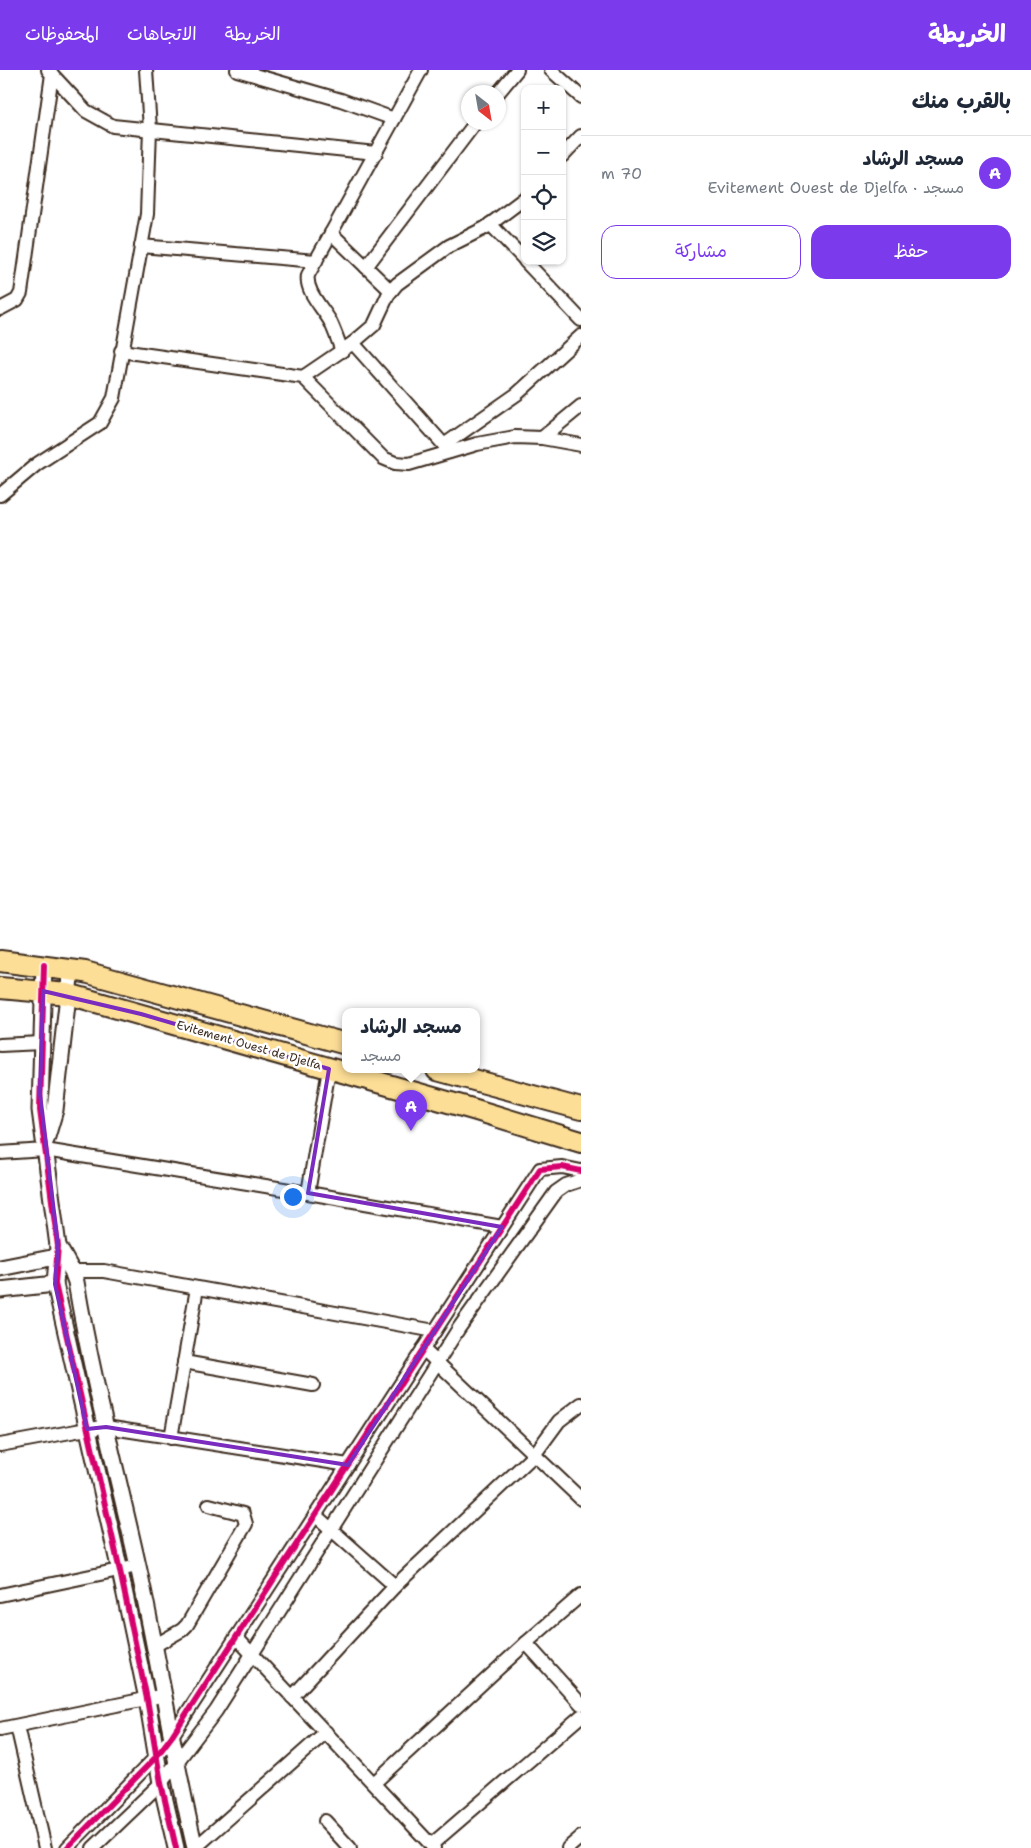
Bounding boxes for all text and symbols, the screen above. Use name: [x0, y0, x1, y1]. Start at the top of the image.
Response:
text: الخريطة: [928, 18, 1006, 50]
text: المحفوظات: [25, 22, 99, 46]
text: الاتجاهات: [127, 22, 197, 46]
text: الخريطة: [225, 22, 281, 46]
north arrow: [461, 85, 506, 130]
map controls: [521, 85, 566, 265]
button: +: [521, 85, 566, 130]
text: بالقرب منك: [912, 87, 1011, 115]
button: −: [521, 130, 566, 175]
text: مسجد الرشاد: [862, 146, 964, 171]
text: 70 m: [601, 163, 642, 184]
text: A: [989, 163, 1001, 184]
button: locate: [521, 175, 566, 220]
text: مسجد · Evitement Ouest de Djelfa: [708, 177, 964, 198]
button: layers: [521, 220, 566, 265]
button: مشاركة: [601, 225, 801, 279]
button: حفظ: [811, 225, 1011, 279]
popup: [342, 1008, 480, 1073]
text: مسجد الرشاد: [360, 1014, 462, 1039]
street label: Evitement Ouest de Djelfa: [175, 1017, 324, 1074]
text: مسجد: [360, 1045, 401, 1066]
pin: A: [395, 1090, 427, 1131]
your location: [280, 1184, 306, 1210]

